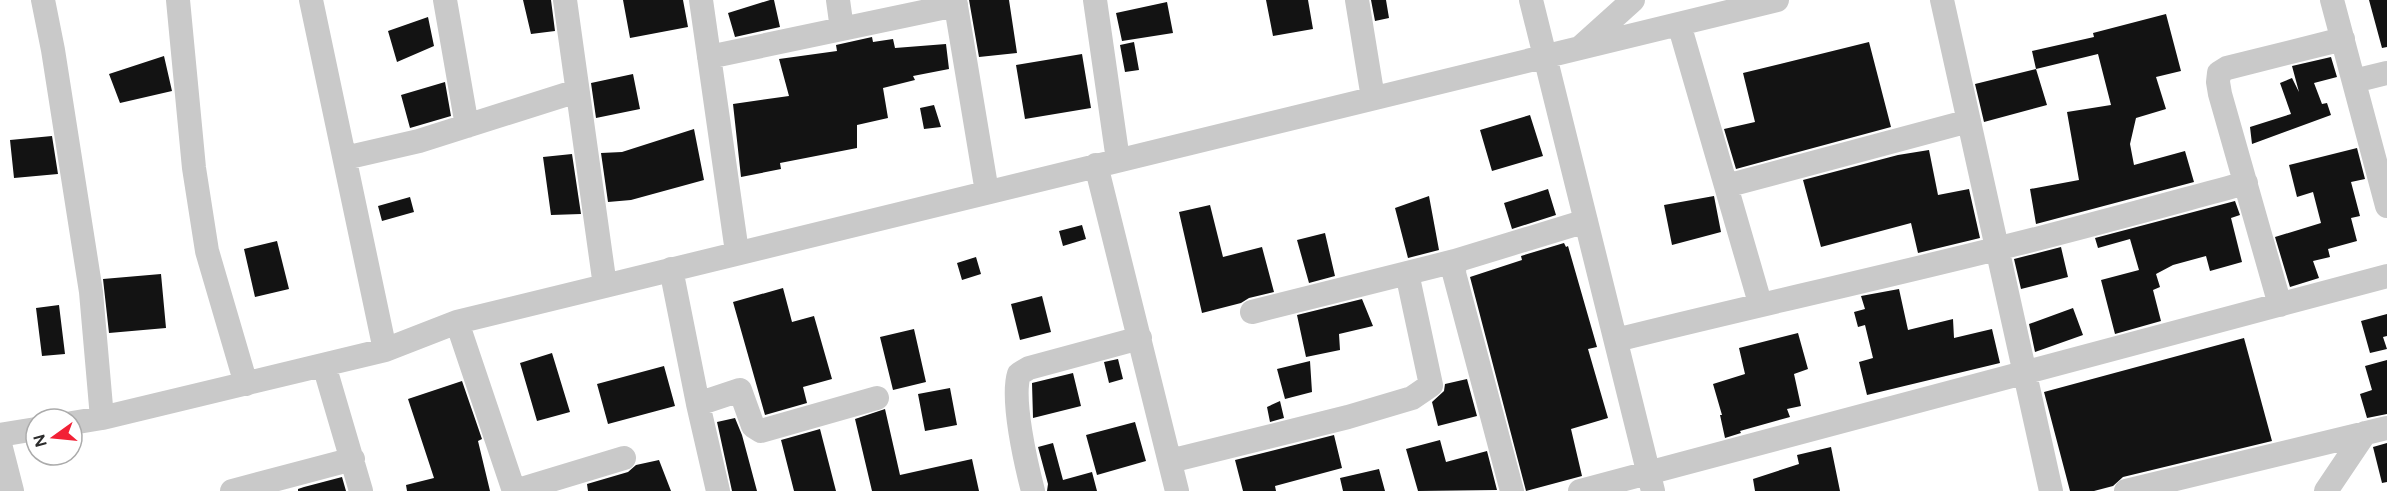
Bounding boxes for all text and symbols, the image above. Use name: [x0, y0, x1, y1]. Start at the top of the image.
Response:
north arrow: [24, 407, 84, 467]
text: N: [29, 432, 51, 449]

